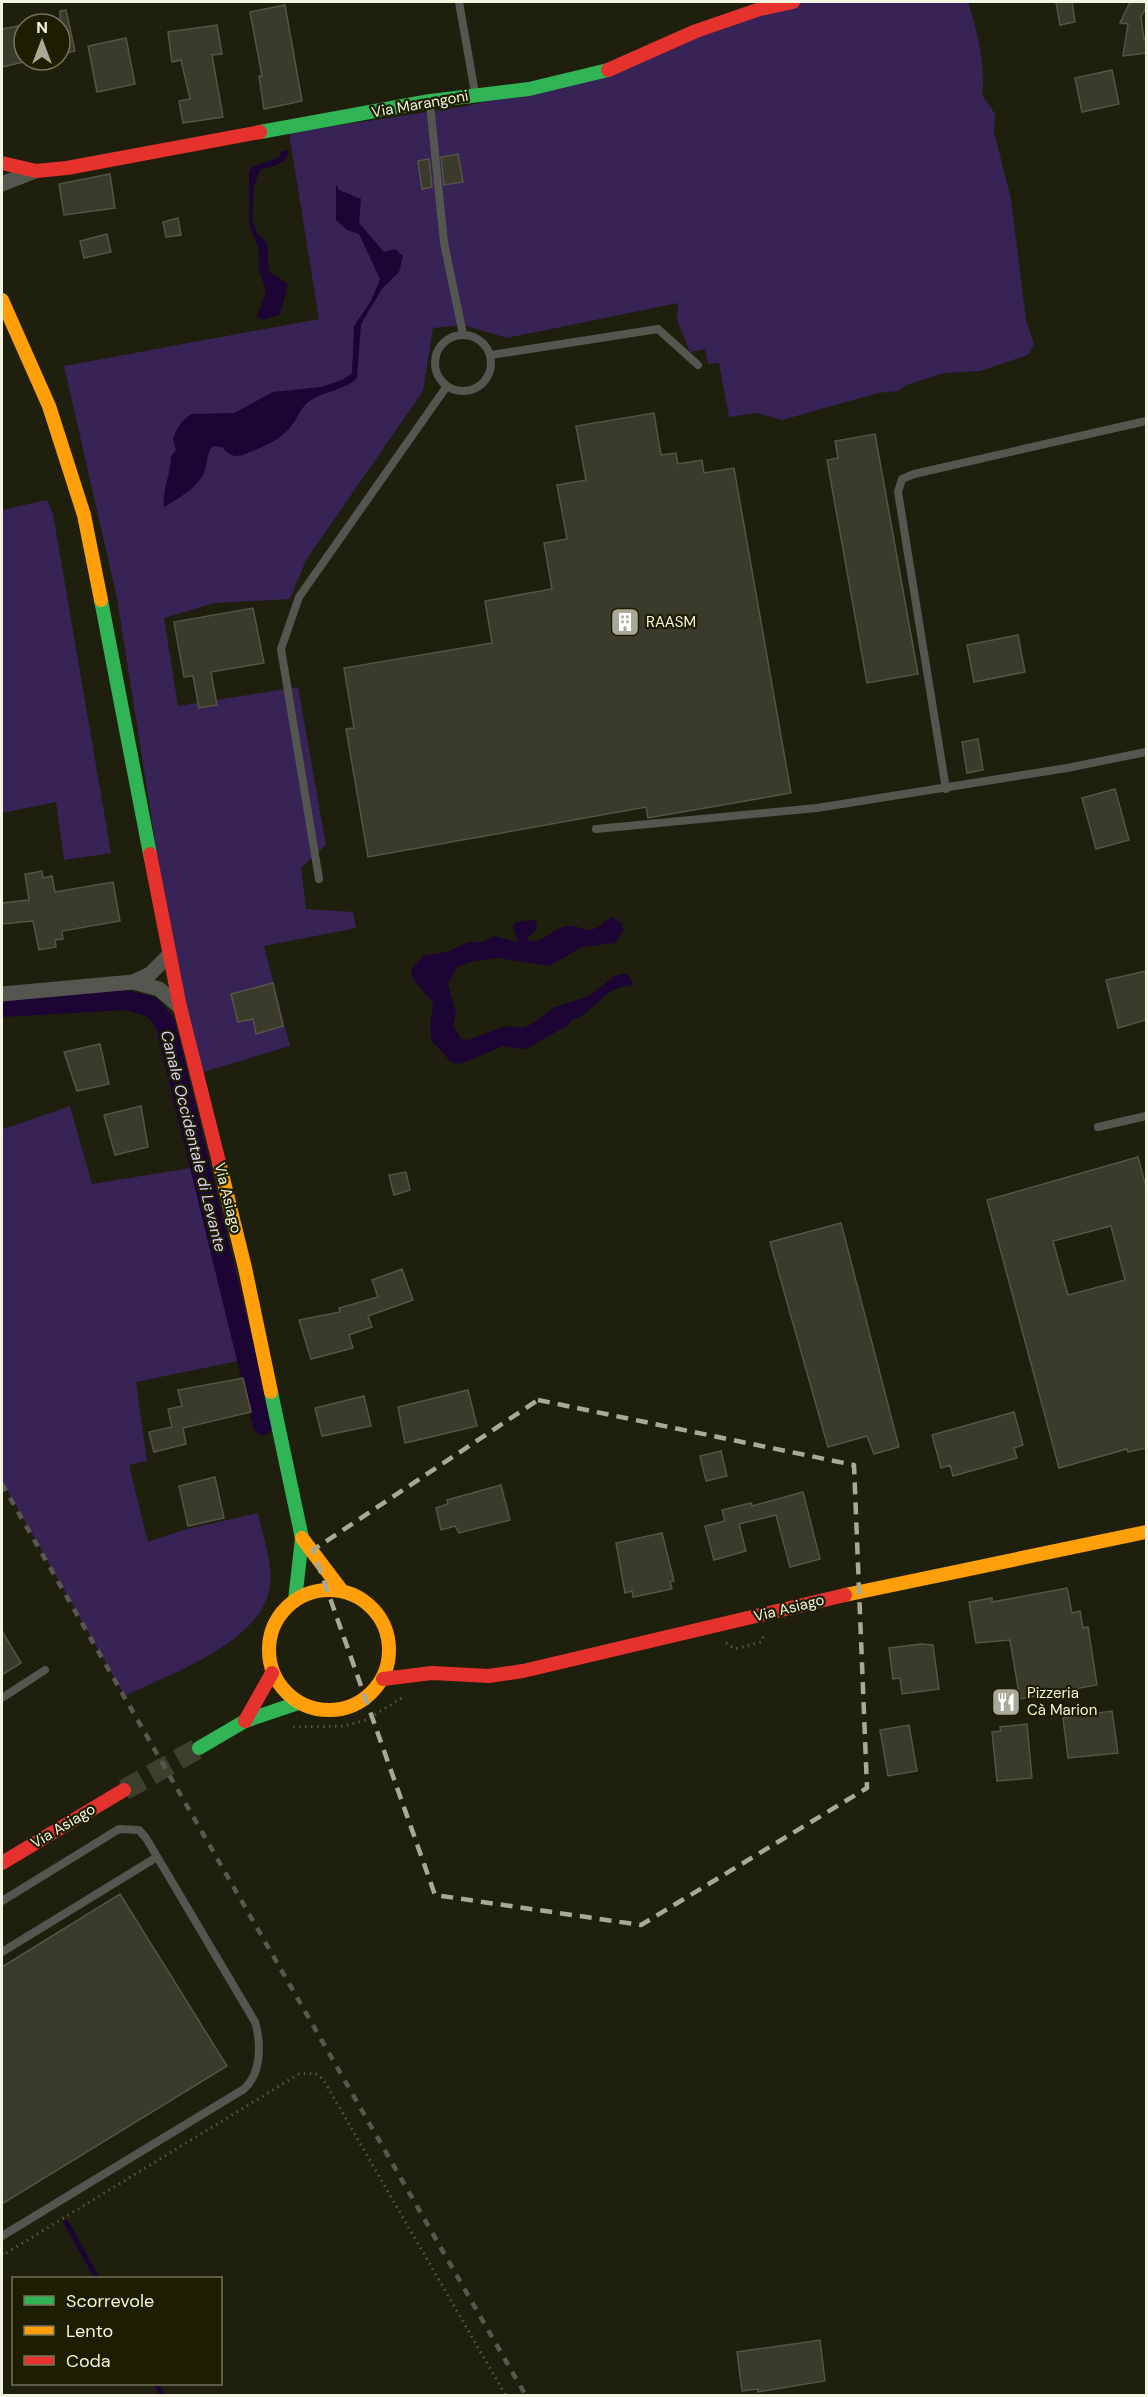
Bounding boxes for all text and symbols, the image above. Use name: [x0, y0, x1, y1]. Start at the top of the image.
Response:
north arrow: [12, 12, 72, 72]
text: N: [36, 17, 48, 38]
street label: Via Marangoni: [370, 86, 470, 122]
building icon: RAASM: [609, 606, 641, 638]
place label: RAASM: [646, 612, 696, 632]
water label: Canale Occidentale di Levante: [156, 1028, 231, 1254]
street label: Via Asiago: [210, 1161, 246, 1235]
street label: Via Asiago: [752, 1590, 826, 1626]
place label: Pizzeria Cà Marion: [1027, 1683, 1097, 1720]
restaurant icon: Pizzeria Cà Marion: [990, 1686, 1022, 1718]
street label: Via Asiago: [27, 1799, 99, 1853]
legend: [12, 2277, 222, 2385]
text: Scorrevole: [66, 2289, 154, 2313]
text: Lento: [66, 2319, 113, 2343]
text: Coda: [66, 2349, 111, 2373]

